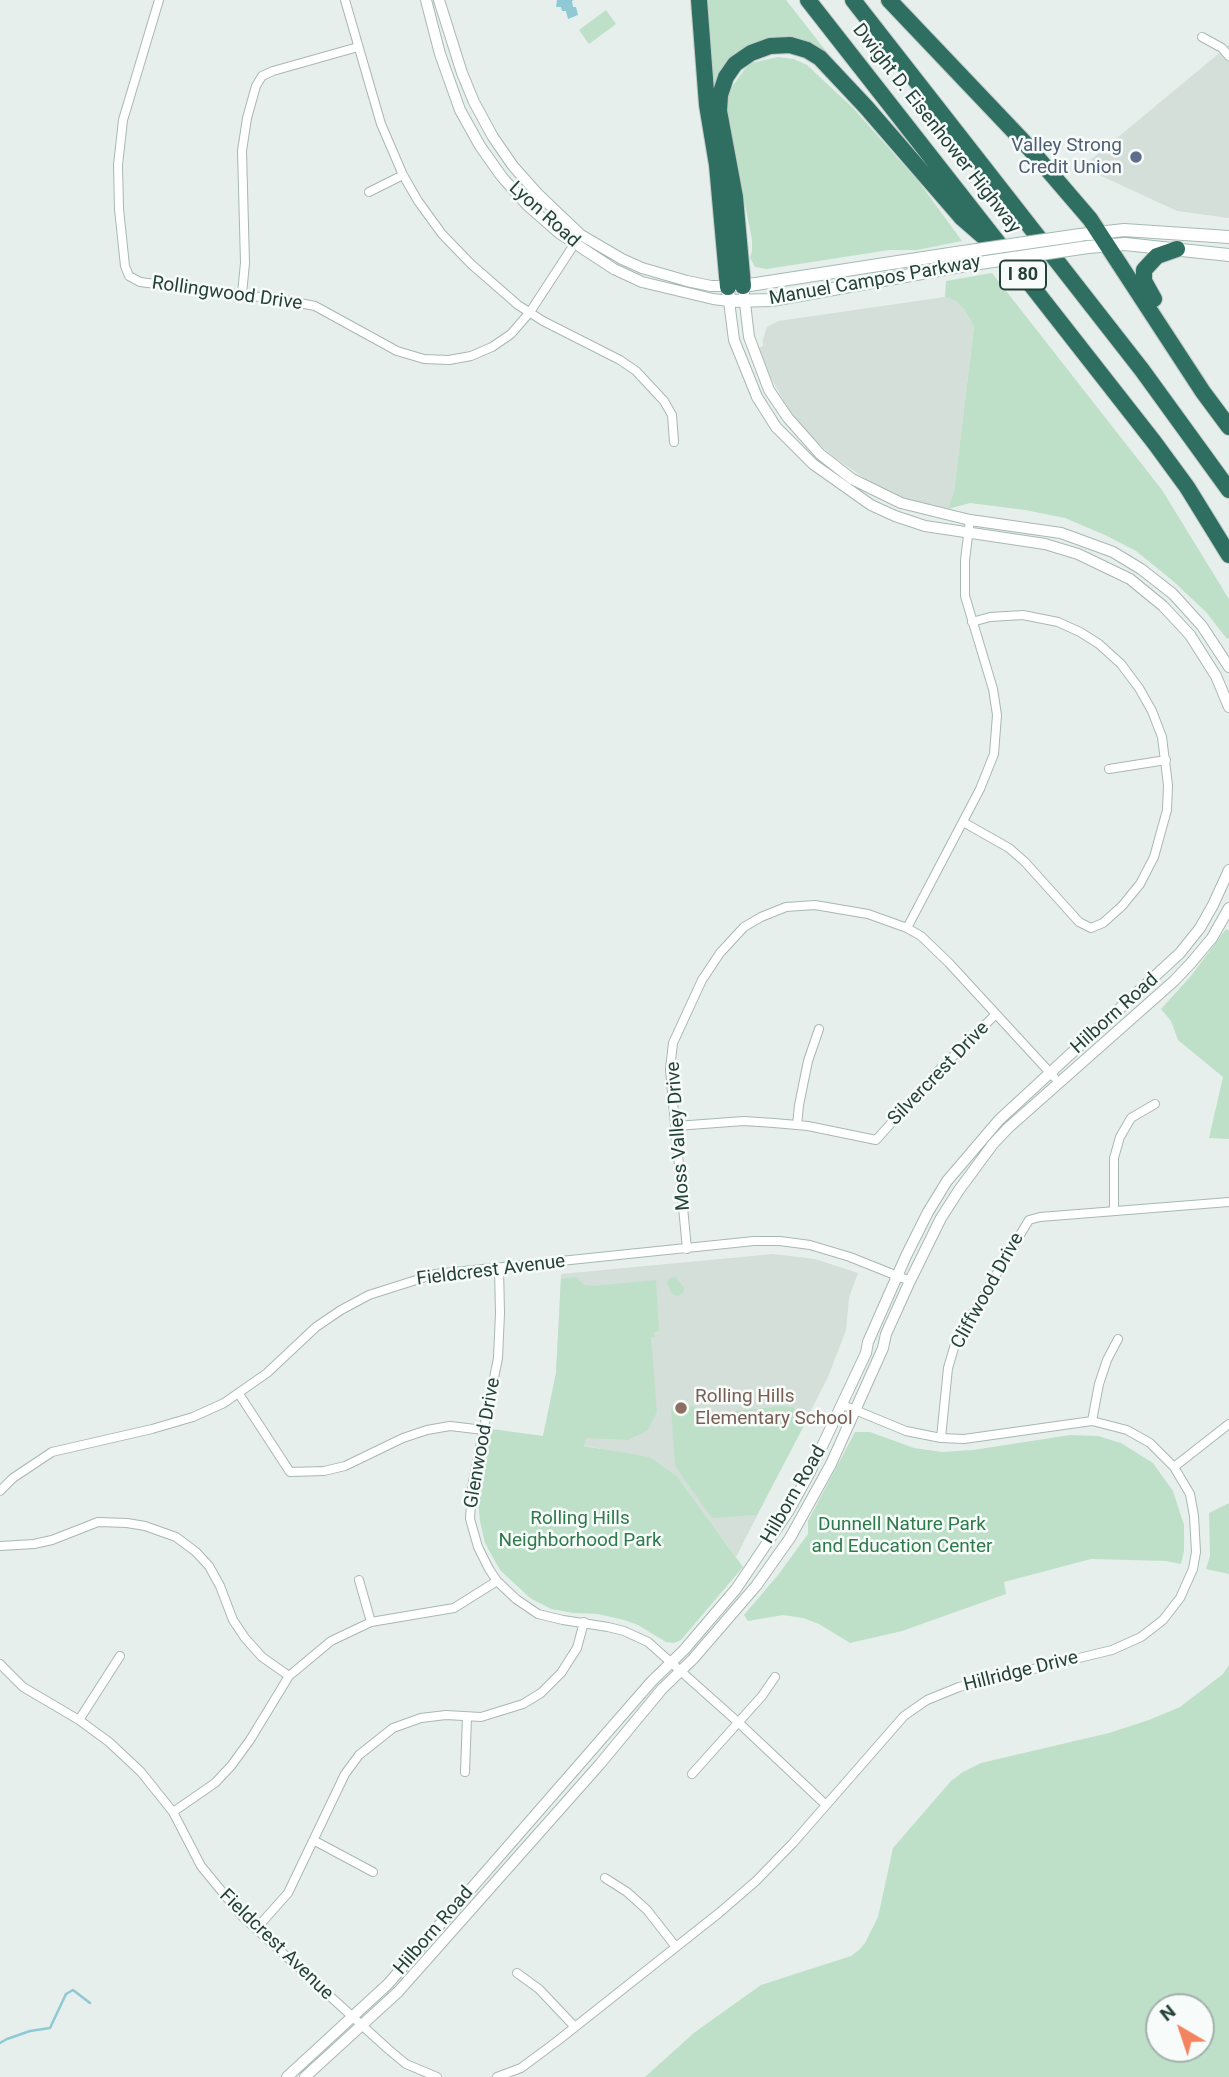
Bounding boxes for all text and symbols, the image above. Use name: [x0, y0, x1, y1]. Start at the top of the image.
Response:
street label: Dwight D. Eisenhower Highway: [847, 20, 1025, 238]
place label: Valley Strong Credit Union: [1011, 135, 1122, 179]
marker: Valley Strong Credit Union: [1128, 149, 1144, 165]
street label: Lyon Road: [504, 177, 584, 253]
street label: Manuel Campos Parkway: [767, 251, 983, 311]
road number: I 80: [1000, 260, 1046, 290]
street label: Rollingwood Drive: [150, 272, 304, 316]
street label: Hilborn Road: [1067, 969, 1163, 1059]
street label: Silvercrest Drive: [884, 1017, 994, 1131]
street label: Moss Valley Drive: [662, 1061, 696, 1211]
street label: Cliffwood Drive: [947, 1229, 1029, 1353]
street label: Fieldcrest Avenue: [415, 1251, 567, 1291]
street label: Glenwood Drive: [460, 1376, 506, 1510]
place label: Rolling Hills Elementary School: [695, 1386, 853, 1430]
marker: Rolling Hills Elementary School: [673, 1400, 689, 1416]
street label: Hilborn Road: [757, 1442, 831, 1548]
park label: Rolling Hills Neighborhood Park: [498, 1508, 662, 1552]
park label: Dunnell Nature Park and Education Center: [812, 1514, 992, 1558]
street label: Hillridge Drive: [961, 1647, 1081, 1697]
street label: Hilborn Road: [389, 1882, 479, 1980]
street label: Fieldcrest Avenue: [214, 1885, 338, 2005]
north arrow: [1145, 1993, 1215, 2063]
text: N: [1155, 2000, 1180, 2026]

